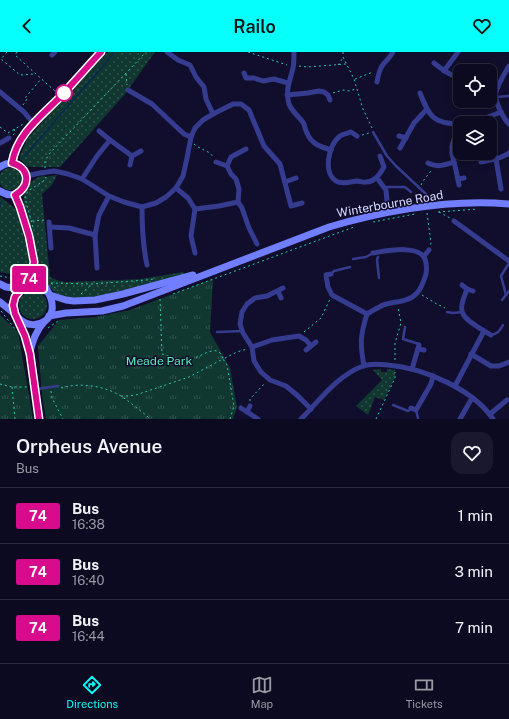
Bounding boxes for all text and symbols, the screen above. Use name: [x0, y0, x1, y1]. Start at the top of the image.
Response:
icon: back: [16, 15, 38, 37]
icon: heart: [471, 15, 493, 37]
text: Railo: [233, 16, 276, 37]
map controls: [453, 64, 497, 160]
button: locate: [453, 64, 497, 108]
unlabelled marker: [55, 84, 73, 102]
button: layers: [453, 116, 497, 160]
street label: Winterbourne Road: [336, 188, 444, 220]
line badge: 74: [11, 266, 47, 292]
text: 74: [20, 271, 38, 287]
park label: Meade Park: [126, 354, 192, 368]
button: heart: [451, 432, 493, 474]
text: Orpheus Avenue: [16, 435, 162, 457]
text: Bus: [16, 461, 39, 476]
text: Bus: [72, 500, 99, 517]
text: 1 min: [458, 507, 493, 524]
text: 74: [29, 508, 47, 524]
text: 16:38: [72, 517, 105, 532]
text: Bus: [72, 556, 99, 573]
text: 3 min: [454, 563, 493, 580]
text: 74: [29, 564, 47, 580]
text: 16:40: [72, 573, 104, 588]
text: Bus: [72, 612, 99, 629]
text: 7 min: [455, 619, 493, 636]
text: 74: [29, 620, 47, 636]
text: 16:44: [72, 629, 105, 644]
tab: Directions: [66, 674, 118, 710]
tab: Map: [251, 674, 273, 710]
tab: Tickets: [406, 674, 443, 710]

